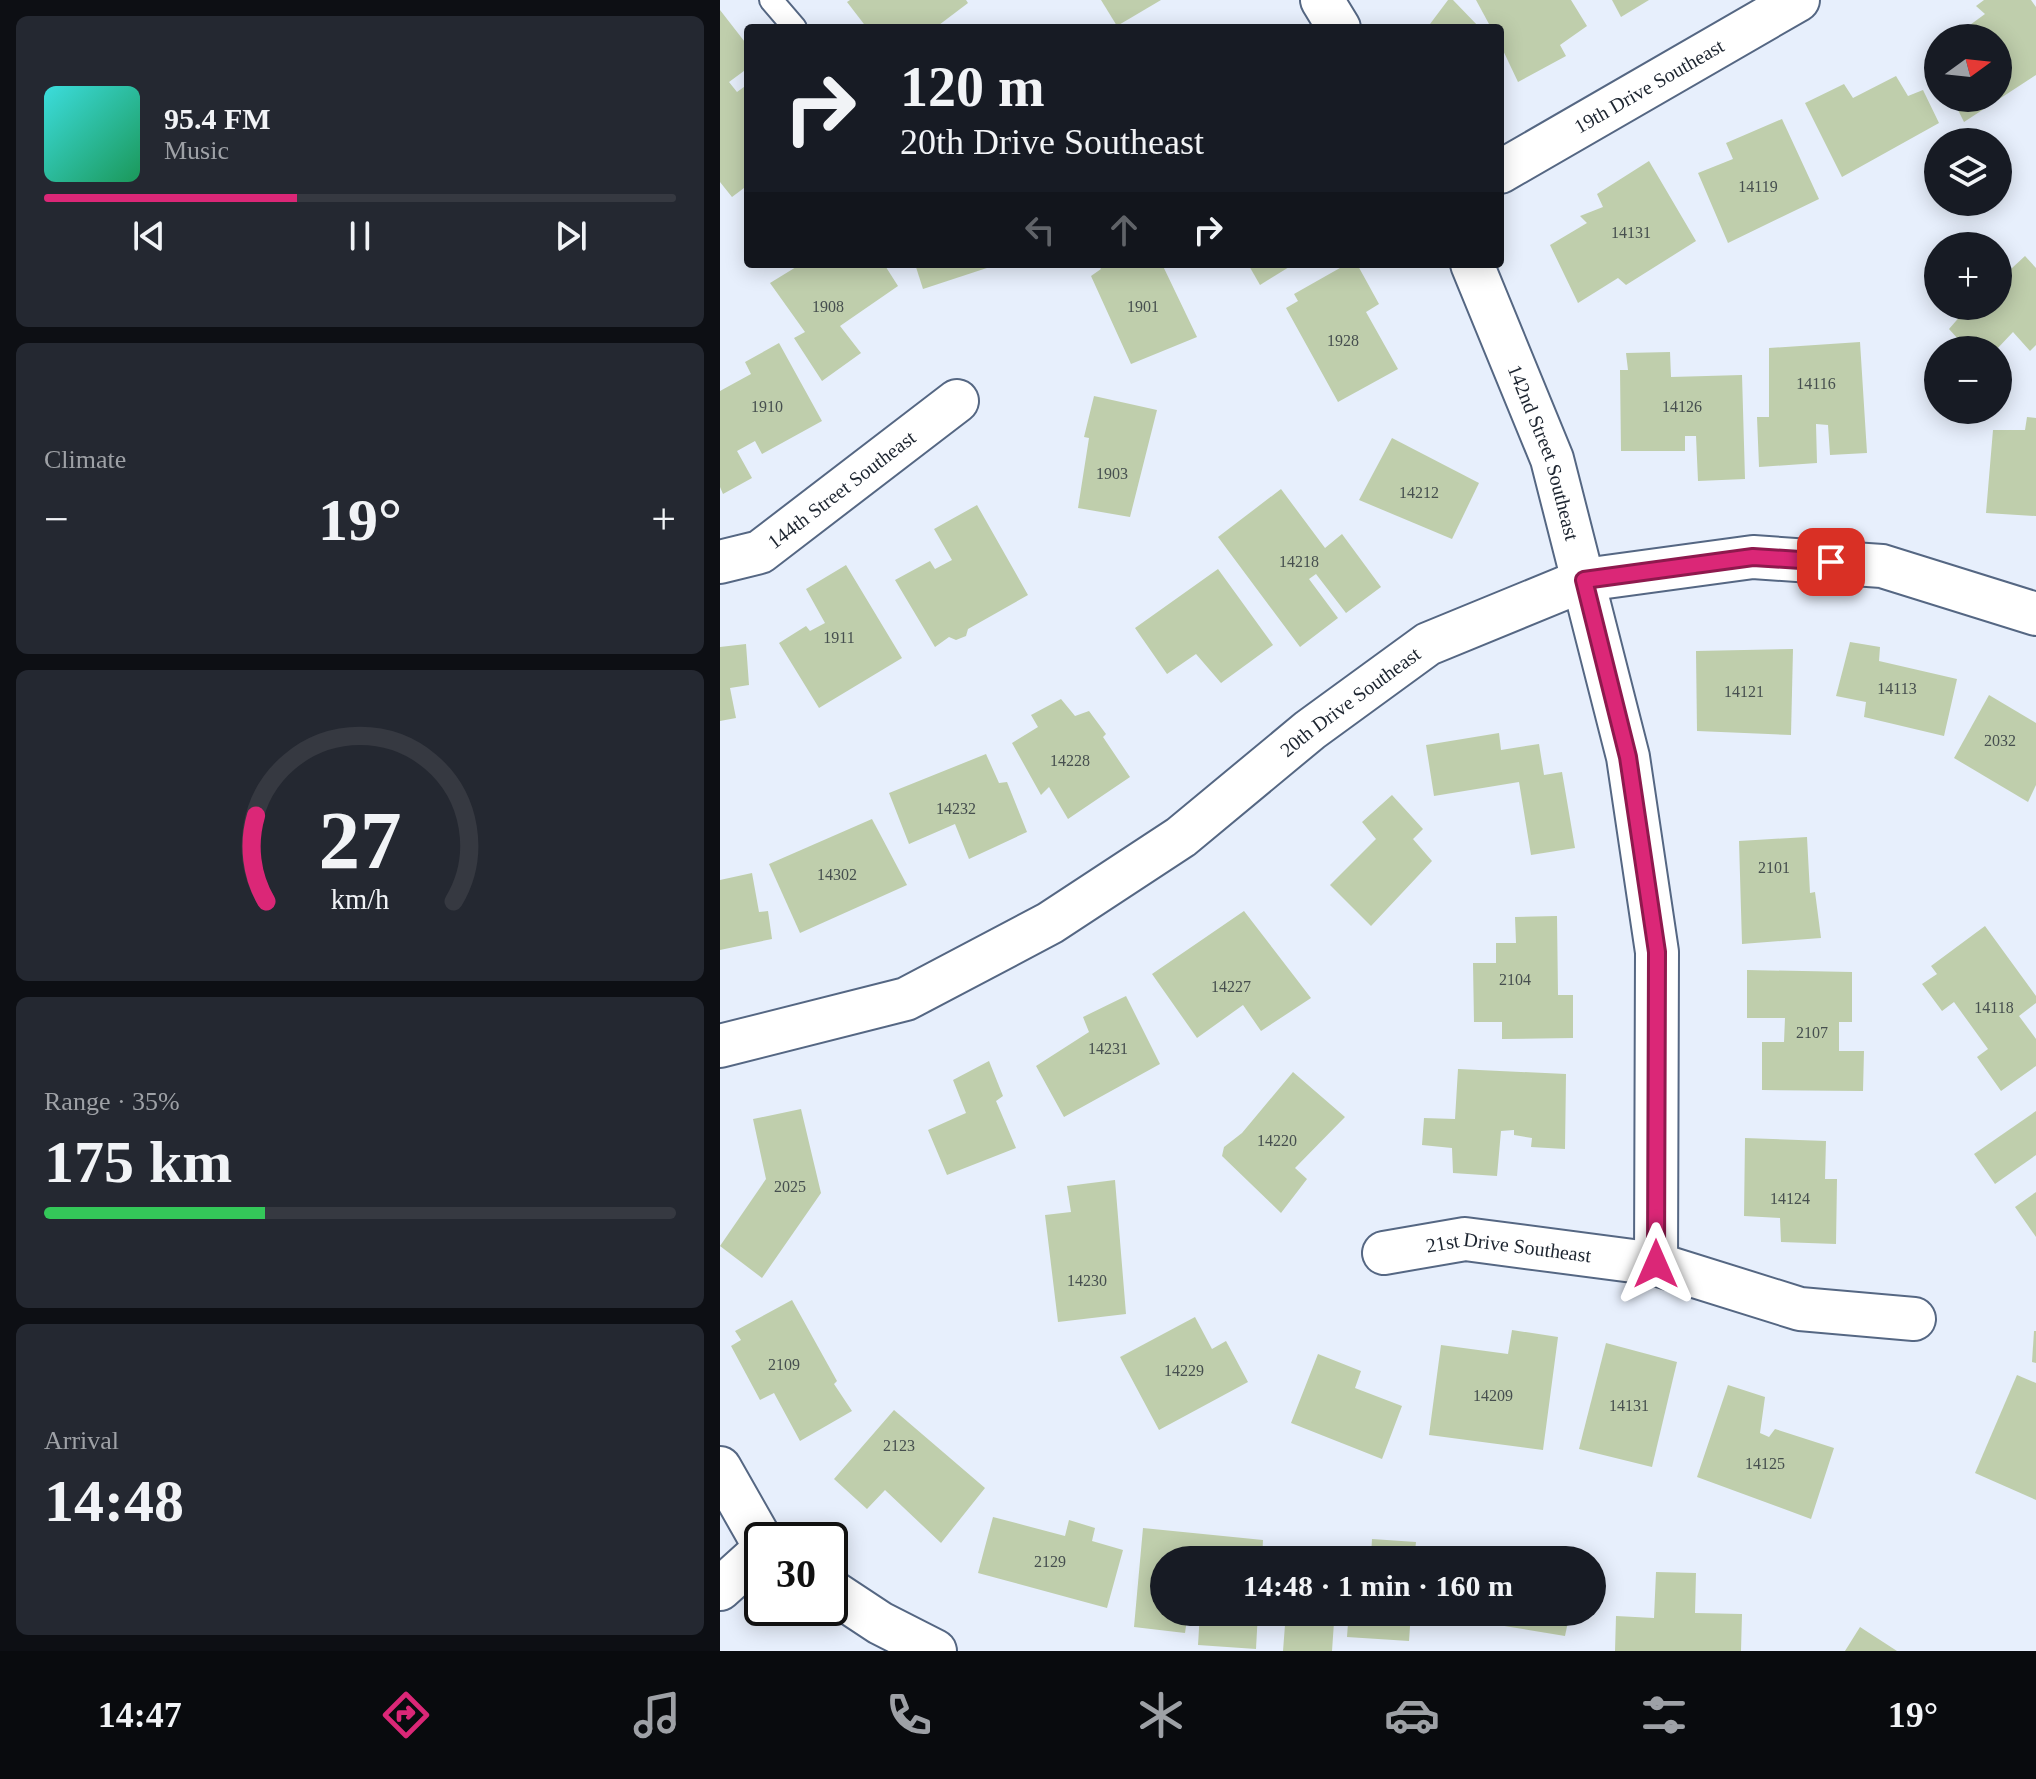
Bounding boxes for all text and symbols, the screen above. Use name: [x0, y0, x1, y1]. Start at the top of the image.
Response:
north arrow: [1924, 24, 2012, 112]
map controls: [1924, 24, 2012, 424]
street label: 19th Drive Southeast: [1570, 34, 1728, 138]
icon: right: [768, 56, 872, 160]
text: 120 m: [900, 56, 1045, 118]
text: 95.4 FM: [164, 102, 271, 135]
text: 20th Drive Southeast: [900, 122, 1204, 162]
button: layers: [1924, 128, 2012, 216]
text: Music: [164, 136, 229, 165]
house number: 14119: [1738, 178, 1778, 195]
icon: left: [1018, 208, 1062, 252]
icon: ahead: [1102, 208, 1146, 252]
icon: right: [1186, 208, 1230, 252]
icon: previous: [127, 214, 171, 258]
icon: pause: [338, 214, 382, 258]
icon: next: [549, 214, 593, 258]
house number: 14131: [1611, 224, 1651, 241]
button: +: [1924, 232, 2012, 320]
house number: 1908: [812, 298, 844, 315]
house number: 1901: [1127, 298, 1159, 315]
house number: 1928: [1327, 332, 1359, 349]
button: −: [1924, 336, 2012, 424]
street label: 142nd Street Southeast: [1503, 361, 1583, 543]
house number: 14116: [1796, 375, 1836, 392]
house number: 1910: [751, 398, 783, 415]
house number: 14126: [1662, 398, 1702, 415]
street label: 144th Street Southeast: [763, 426, 920, 553]
text: Climate: [44, 445, 126, 474]
house number: 1903: [1096, 465, 1128, 482]
house number: 14212: [1399, 484, 1439, 501]
text: 19°: [318, 487, 402, 553]
text: −: [44, 495, 69, 544]
text: +: [651, 495, 676, 544]
pin: [1797, 528, 1865, 596]
icon: arrive: [1809, 540, 1853, 584]
house number: 14218: [1279, 553, 1319, 570]
house number: 1911: [823, 629, 855, 646]
street label: 20th Drive Southeast: [1276, 642, 1425, 761]
house number: 14113: [1877, 680, 1917, 697]
house number: 14121: [1724, 683, 1764, 700]
house number: 2032: [1984, 732, 2016, 749]
house number: 14228: [1050, 752, 1090, 769]
text: 27: [318, 793, 402, 885]
house number: 14232: [936, 800, 976, 817]
house number: 2101: [1758, 859, 1790, 876]
house number: 14302: [817, 866, 857, 883]
text: km/h: [331, 884, 389, 915]
house number: 2104: [1499, 971, 1531, 988]
house number: 14227: [1211, 978, 1251, 995]
house number: 14118: [1974, 999, 2014, 1016]
house number: 2107: [1796, 1024, 1828, 1041]
house number: 14231: [1088, 1040, 1128, 1057]
text: Range · 35%: [44, 1087, 180, 1116]
text: 175 km: [44, 1129, 232, 1195]
house number: 14220: [1257, 1132, 1297, 1149]
house number: 2025: [774, 1178, 806, 1195]
house number: 14124: [1770, 1190, 1810, 1207]
position arrow: [1614, 1222, 1698, 1306]
street label: 21st Drive Southeast: [1424, 1228, 1593, 1266]
house number: 14230: [1067, 1272, 1107, 1289]
house number: 2109: [768, 1356, 800, 1373]
house number: 14229: [1164, 1362, 1204, 1379]
house number: 14209: [1473, 1387, 1513, 1404]
house number: 14131: [1609, 1397, 1649, 1414]
text: Arrival: [44, 1426, 119, 1455]
house number: 2123: [883, 1437, 915, 1454]
house number: 14125: [1745, 1455, 1785, 1472]
text: 14:48: [44, 1468, 184, 1534]
speed limit sign: 30: [744, 1522, 848, 1626]
house number: 2129: [1034, 1553, 1066, 1570]
text: 14:48 · 1 min · 160 m: [1243, 1569, 1513, 1602]
icon: directions: [378, 1687, 434, 1743]
icon: music: [629, 1687, 685, 1743]
icon: phone: [881, 1687, 937, 1743]
icon: climate: [1133, 1687, 1189, 1743]
icon: car: [1384, 1687, 1440, 1743]
icon: filters: [1636, 1687, 1692, 1743]
text: 14:47: [98, 1695, 182, 1735]
text: 19°: [1888, 1695, 1938, 1735]

